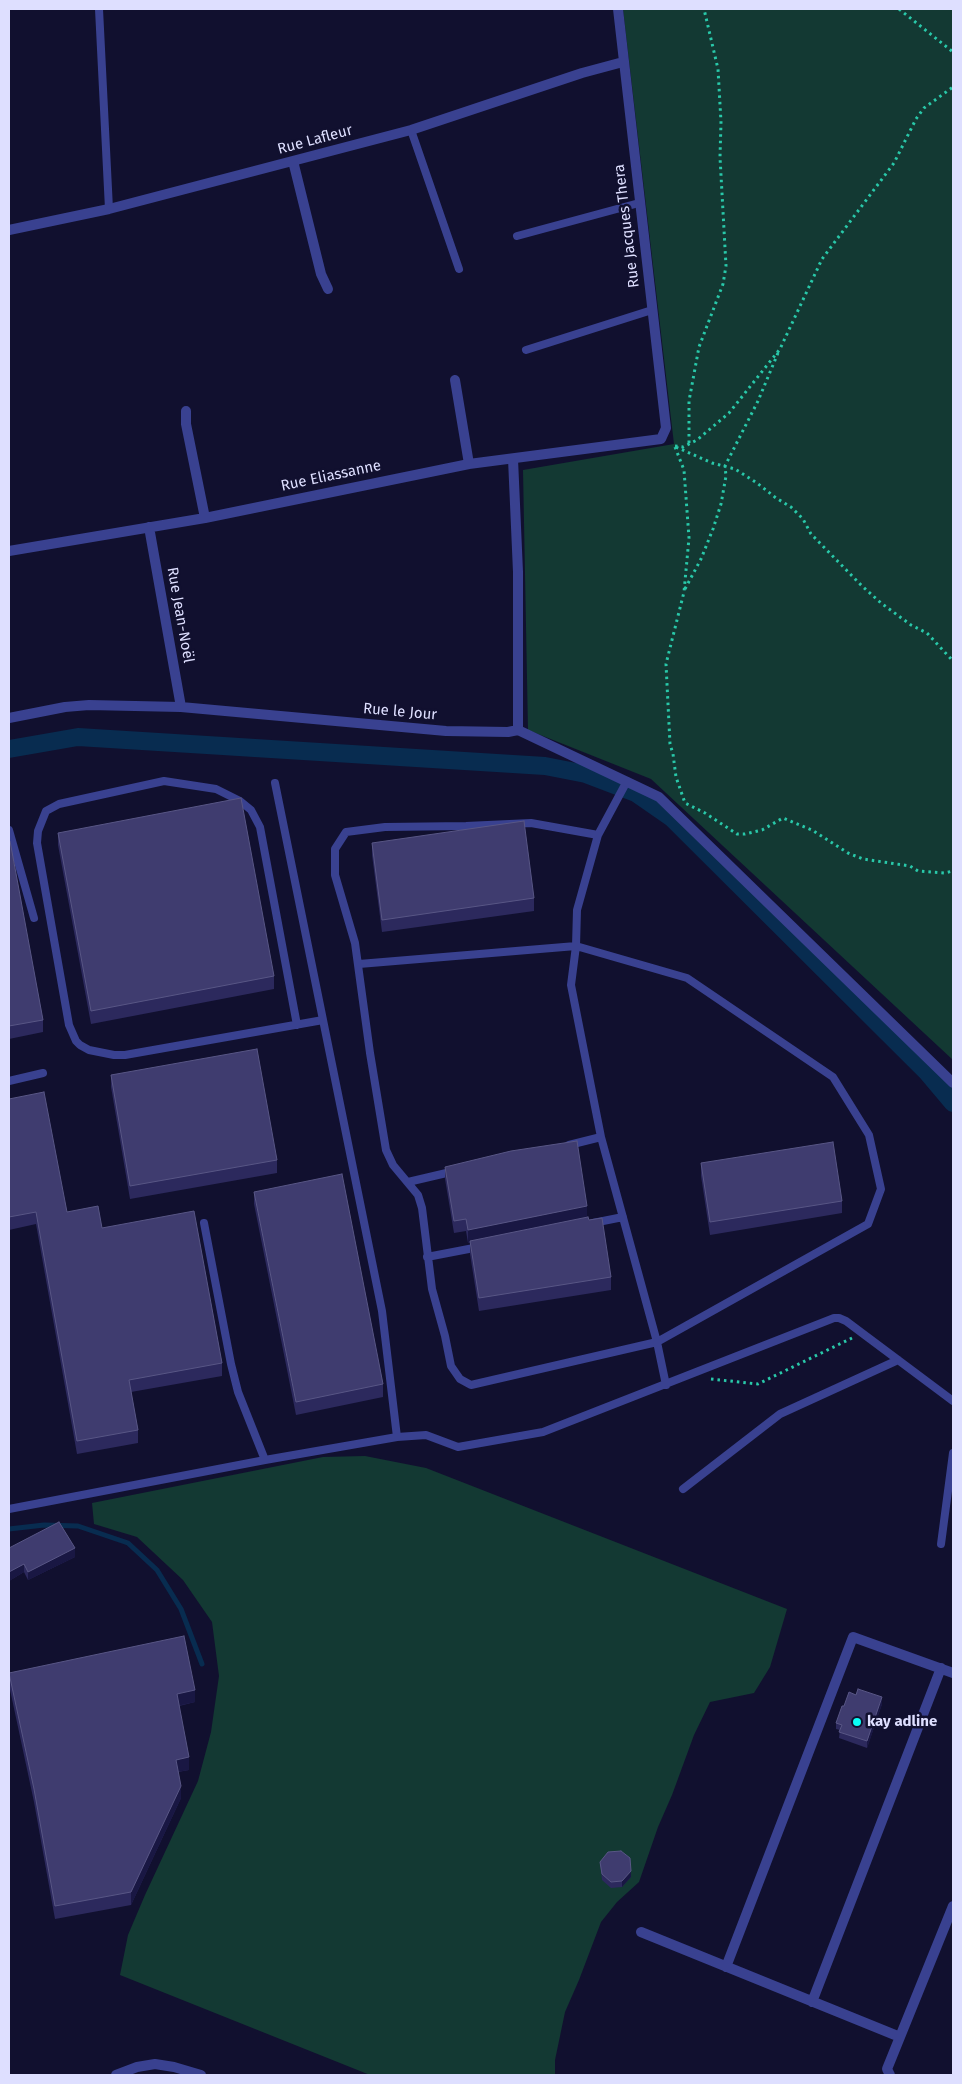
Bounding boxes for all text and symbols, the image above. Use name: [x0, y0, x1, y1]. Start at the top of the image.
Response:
street label: Rue Lafleur: [276, 121, 354, 159]
street label: Rue Jacques Thera: [610, 163, 644, 289]
street label: Rue Eliassanne: [279, 457, 383, 495]
street label: Rue Jean-Noël: [163, 566, 197, 664]
street label: Rue le Jour: [362, 700, 438, 724]
place label: kay adline: [867, 1713, 937, 1731]
marker: kay adline: [851, 1716, 863, 1728]

